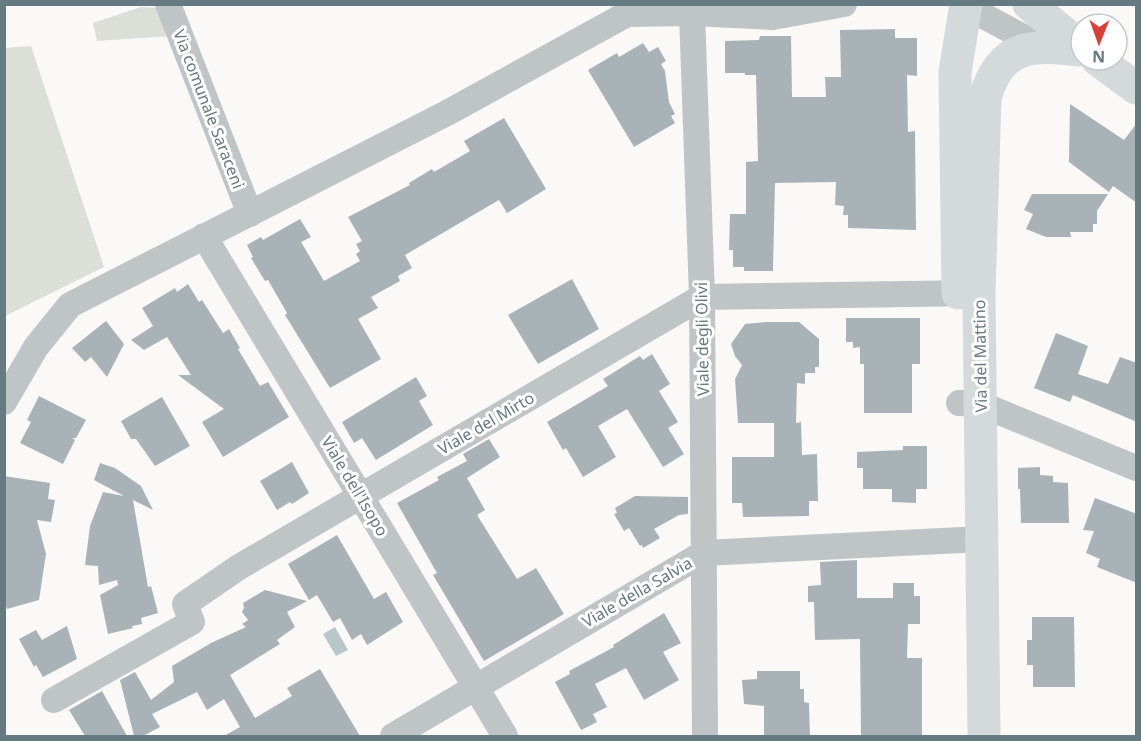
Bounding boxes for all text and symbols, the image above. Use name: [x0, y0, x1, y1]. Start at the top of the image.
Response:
north arrow: [1069, 12, 1129, 72]
street label: Via comunale Saraceni: [168, 26, 250, 192]
text: N: [1092, 46, 1105, 68]
street label: Viale degli Olivi: [690, 282, 714, 396]
street label: Via del Mattino: [968, 299, 992, 413]
street label: Viale del Mirto: [434, 387, 538, 459]
street label: Viale dell'Isopo: [316, 432, 394, 540]
street label: Viale della Salvia: [578, 552, 696, 632]

